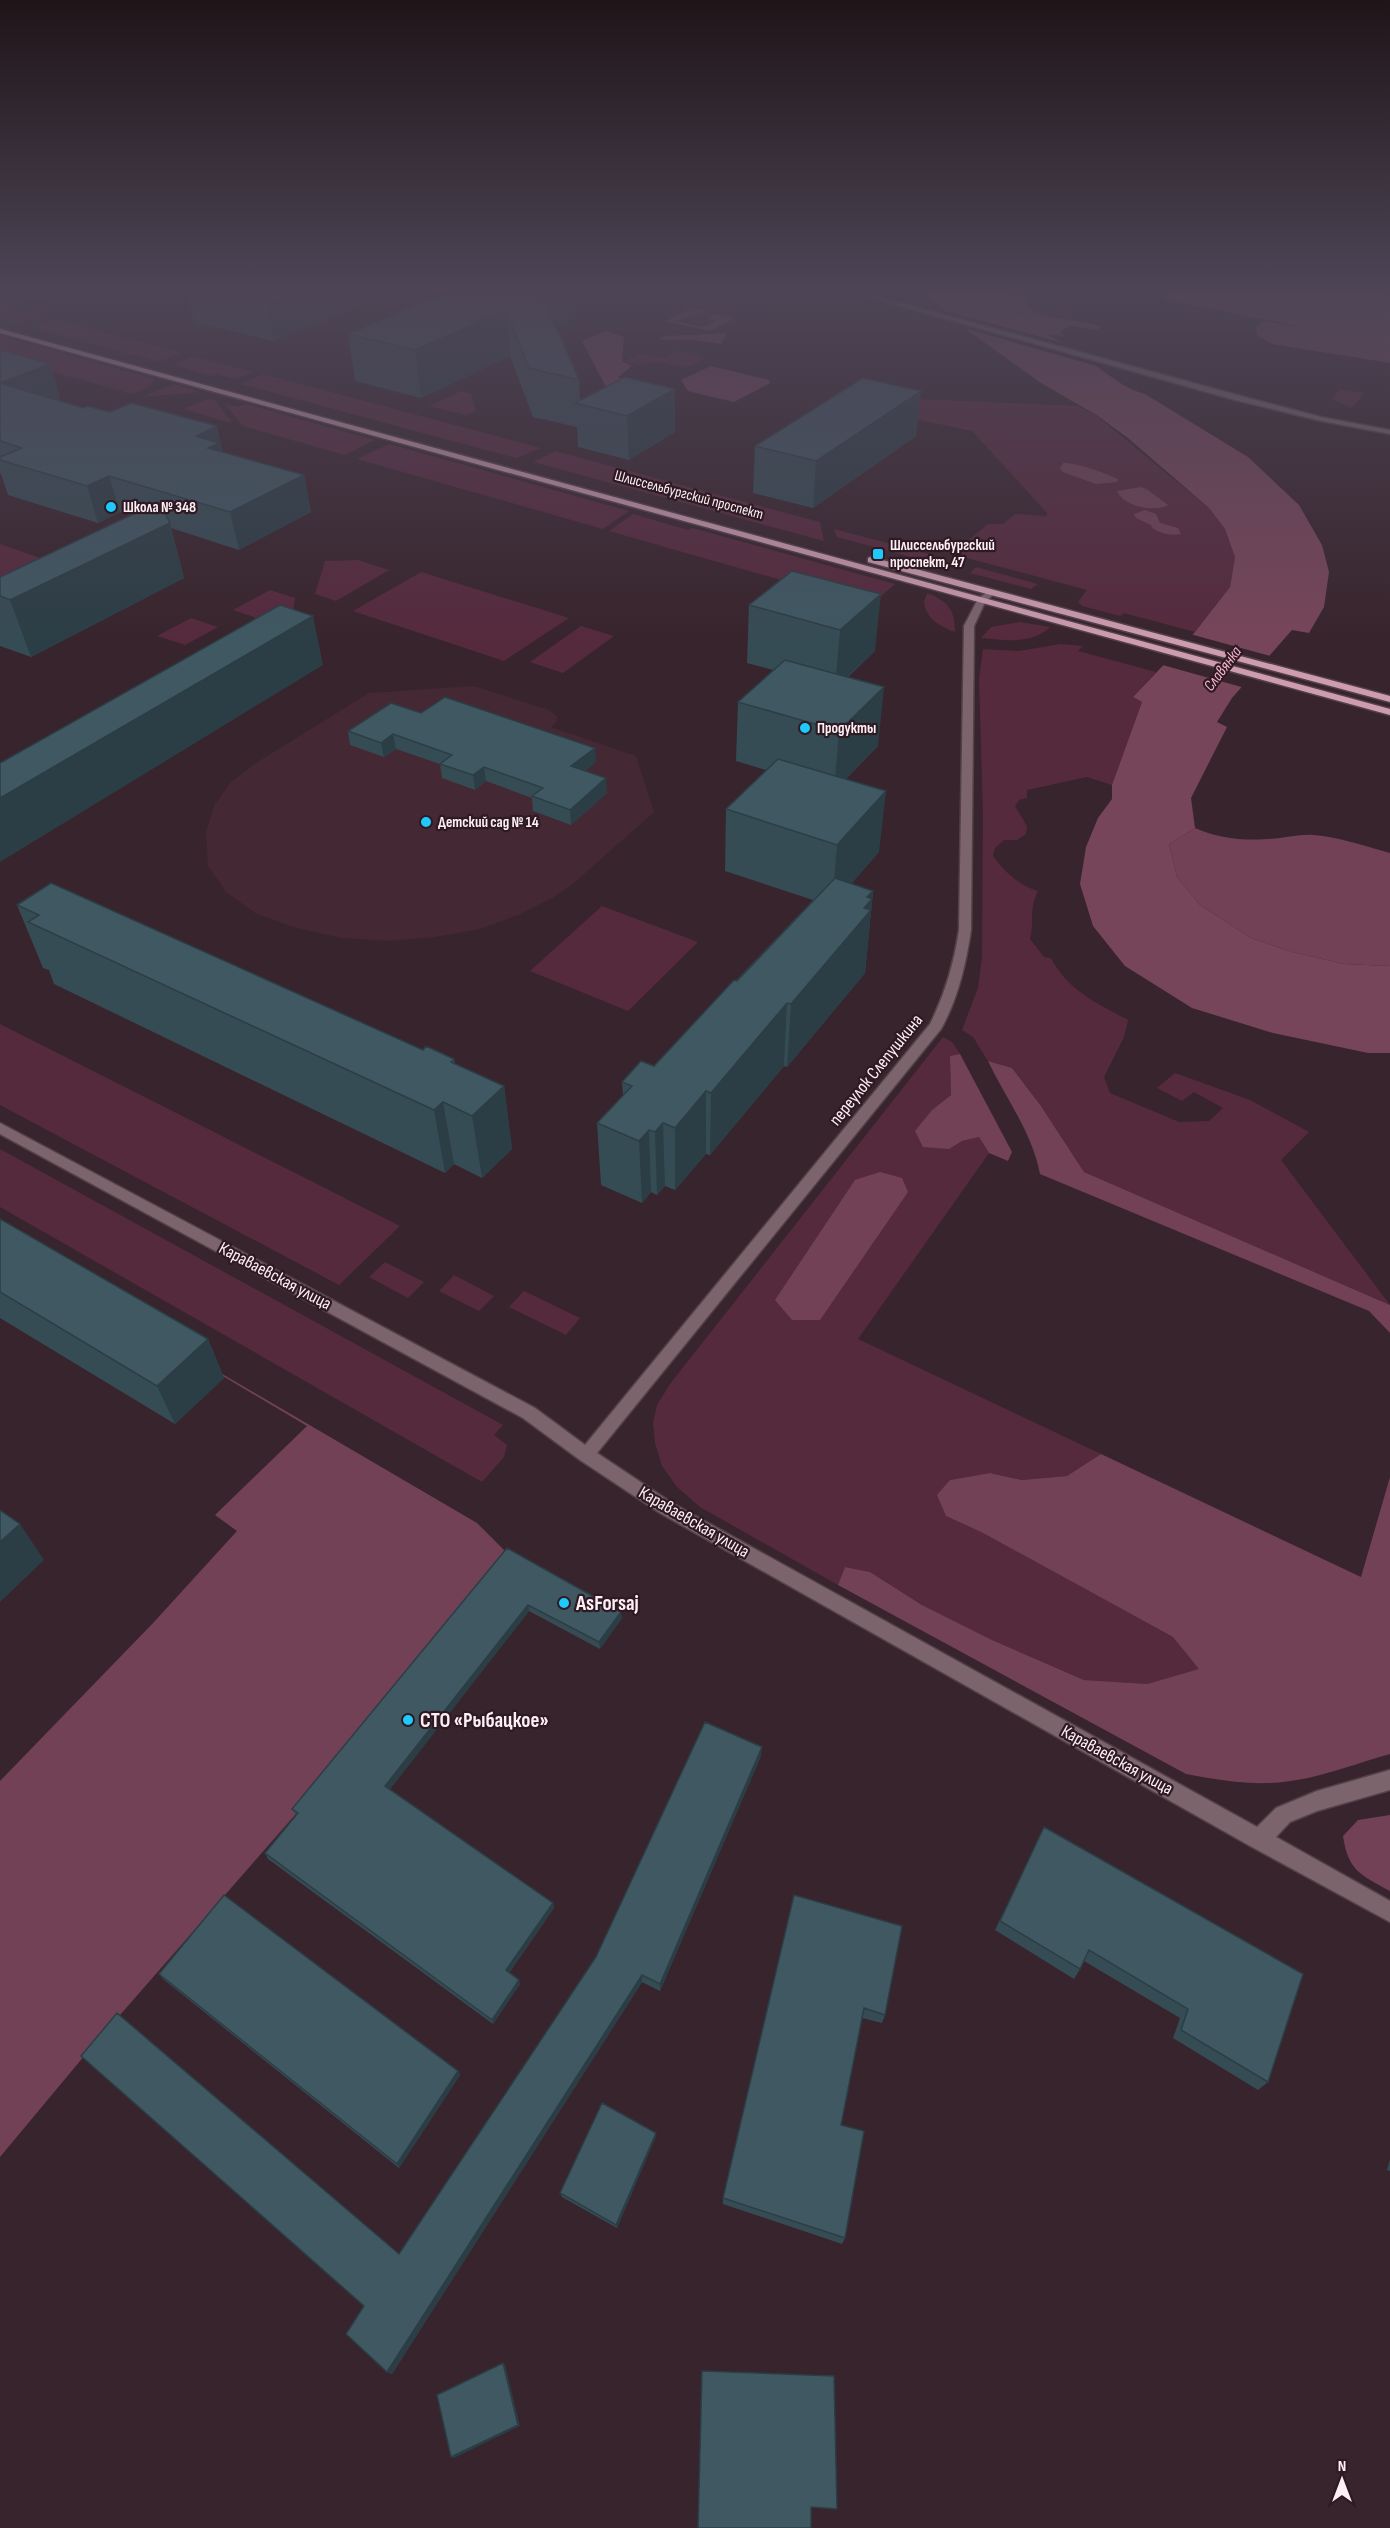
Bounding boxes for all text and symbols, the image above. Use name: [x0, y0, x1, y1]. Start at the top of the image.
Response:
street label: Шлиссельбургский проспект: [612, 466, 766, 524]
place label: Школа № 348: [123, 498, 196, 517]
marker: Школа № 348: [104, 500, 118, 514]
place label: Шлиссельбургский проспект, 47: [890, 536, 995, 572]
marker: Шлиссельбургский проспект, 47: [871, 547, 885, 561]
water label: Славянка: [1200, 642, 1246, 695]
place label: Продукты: [817, 719, 876, 738]
marker: Продукты: [798, 721, 812, 735]
place label: Детский сад № 14: [438, 813, 539, 832]
marker: Детский сад № 14: [419, 815, 433, 829]
street label: переулок Слепушкина: [825, 1010, 927, 1130]
street label: Караваевская улица: [215, 1238, 335, 1314]
street label: Караваевская улица: [635, 1482, 753, 1562]
place label: AsForsaj: [575, 1591, 639, 1616]
marker: AsForsaj: [557, 1596, 571, 1610]
place label: СТО «Рыбацкое»: [420, 1708, 549, 1733]
marker: СТО «Рыбацкое»: [401, 1713, 415, 1727]
street label: Караваевская улица: [1058, 1721, 1177, 1799]
north arrow: [1312, 2450, 1372, 2510]
text: N: [1338, 2457, 1346, 2476]

